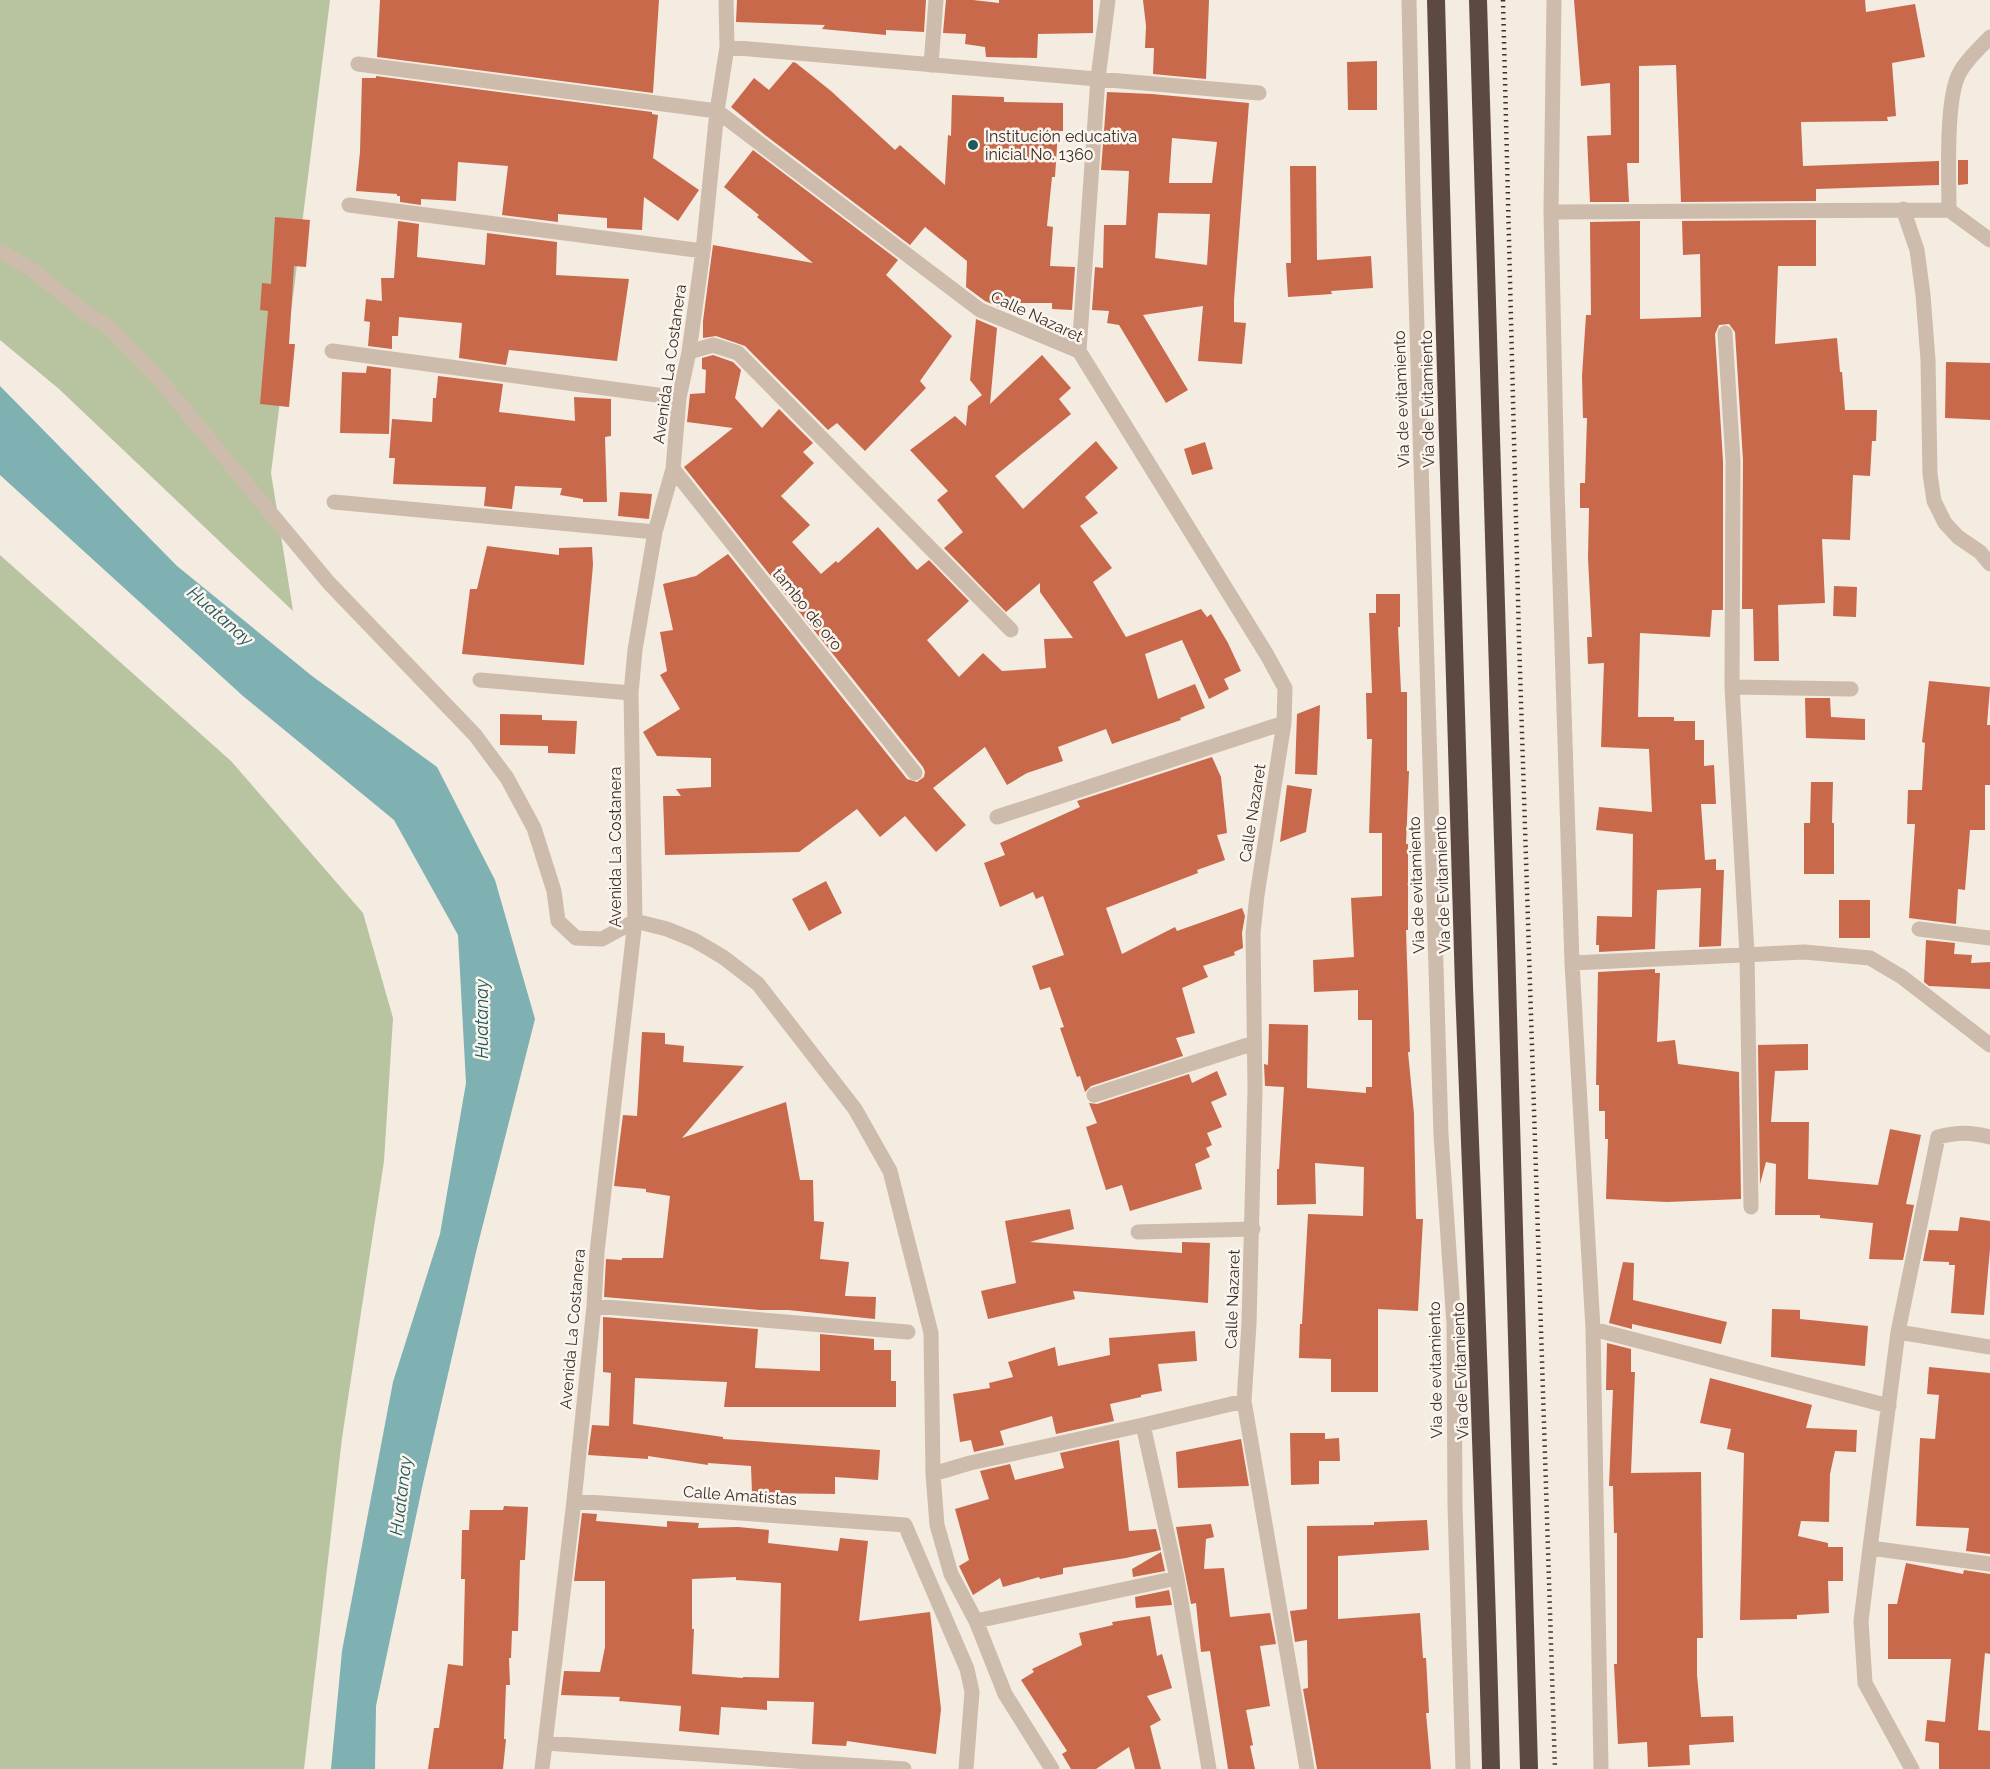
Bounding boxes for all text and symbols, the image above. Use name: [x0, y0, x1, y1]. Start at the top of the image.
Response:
place label: Institución educativa inicial No. 1360: [985, 127, 1137, 164]
marker: Institución educativa inicial No. 1360: [966, 138, 980, 152]
street label: Avenida La Costanera: [649, 283, 690, 445]
street label: Calle Nazaret: [988, 287, 1086, 346]
street label: Via de evitamiento: [1390, 330, 1413, 468]
street label: Vía de Evitamiento: [1417, 330, 1438, 468]
street label: tambo de oro: [769, 564, 846, 654]
water label: Huatanay: [183, 582, 258, 651]
street label: Calle Nazaret: [1235, 762, 1270, 864]
street label: Avenida La Costanera: [606, 767, 625, 927]
street label: Via de evitamiento: [1405, 816, 1428, 954]
street label: Vía de Evitamiento: [1431, 816, 1454, 954]
water label: Huatanay: [471, 978, 492, 1059]
street label: Avenida La Costanera: [556, 1248, 589, 1410]
street label: Calle Nazaret: [1221, 1248, 1244, 1349]
street label: Via de evitamiento: [1425, 1301, 1446, 1439]
street label: Vía de Evitamiento: [1449, 1302, 1472, 1440]
water label: Huatanay: [385, 1454, 416, 1537]
street label: Calle Amatistas: [682, 1482, 798, 1509]

